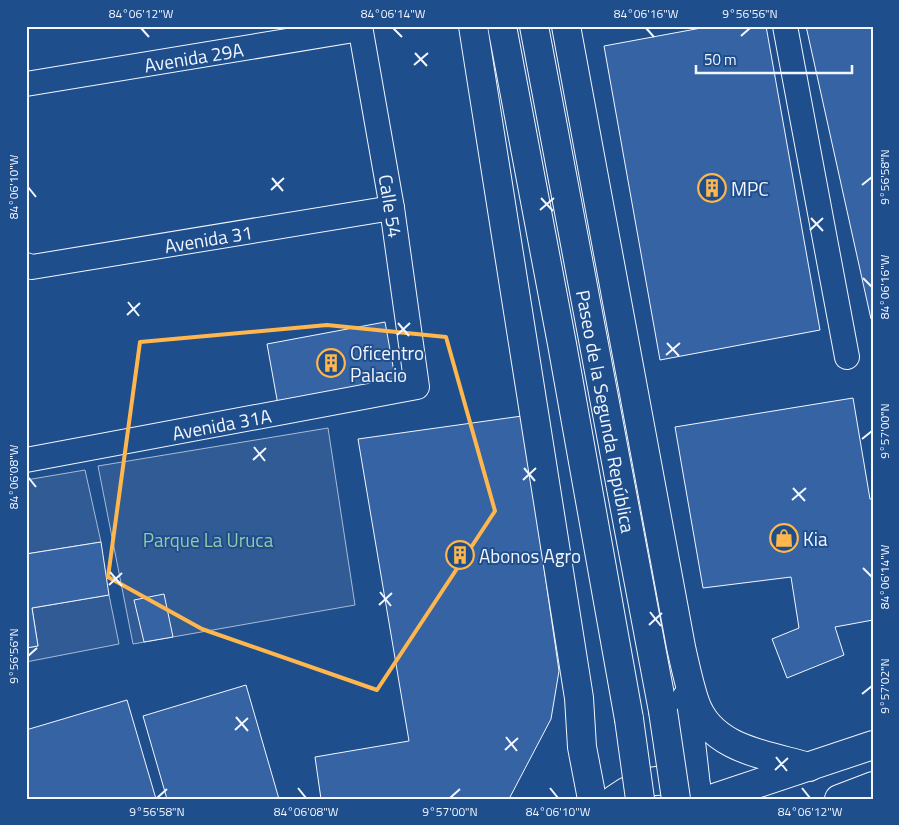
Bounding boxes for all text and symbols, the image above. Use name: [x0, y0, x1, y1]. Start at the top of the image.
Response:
text: 84°06'12"W: [109, 4, 174, 23]
text: 84°06'14"W: [361, 4, 426, 23]
text: 84°06'16"W: [614, 4, 679, 23]
text: 9°56'56"N: [722, 4, 778, 23]
street label: Avenida 29A: [142, 34, 246, 79]
scale bar: [696, 42, 853, 74]
text: 50 m: [704, 48, 737, 71]
text: 9°56'58"N: [875, 149, 894, 205]
text: 84°06'10"W: [4, 154, 23, 219]
street label: Calle 54: [372, 172, 410, 240]
building icon: MPC: [697, 173, 727, 203]
place label: MPC: [731, 174, 769, 203]
street label: Avenida 31: [162, 217, 255, 260]
text: 84°06'16"W: [875, 254, 894, 319]
street label: Paseo de la Segunda República: [569, 287, 644, 536]
place label: Oficentro Palacio: [350, 338, 424, 389]
building icon: Oficentro Palacio: [316, 348, 346, 378]
street label: Avenida 31A: [170, 400, 274, 447]
text: 9°57'00"N: [875, 403, 894, 459]
text: 84°06'08"W: [4, 444, 23, 509]
shop icon: Kia: [769, 523, 799, 553]
place label: Kia: [803, 524, 828, 553]
park label: Parque La Uruca: [143, 525, 274, 554]
building icon: Abonos Agro: [445, 540, 475, 570]
place label: Abonos Agro: [479, 541, 581, 570]
text: 84°06'14"W: [875, 544, 894, 609]
text: 9°56'56"N: [4, 628, 23, 684]
text: 9°57'02"N: [875, 658, 894, 714]
text: 9°56'58"N: [129, 802, 185, 821]
text: 84°06'08"W: [274, 802, 339, 821]
text: 9°57'00"N: [422, 802, 478, 821]
text: 84°06'10"W: [526, 802, 591, 821]
text: 84°06'12"W: [778, 802, 843, 821]

